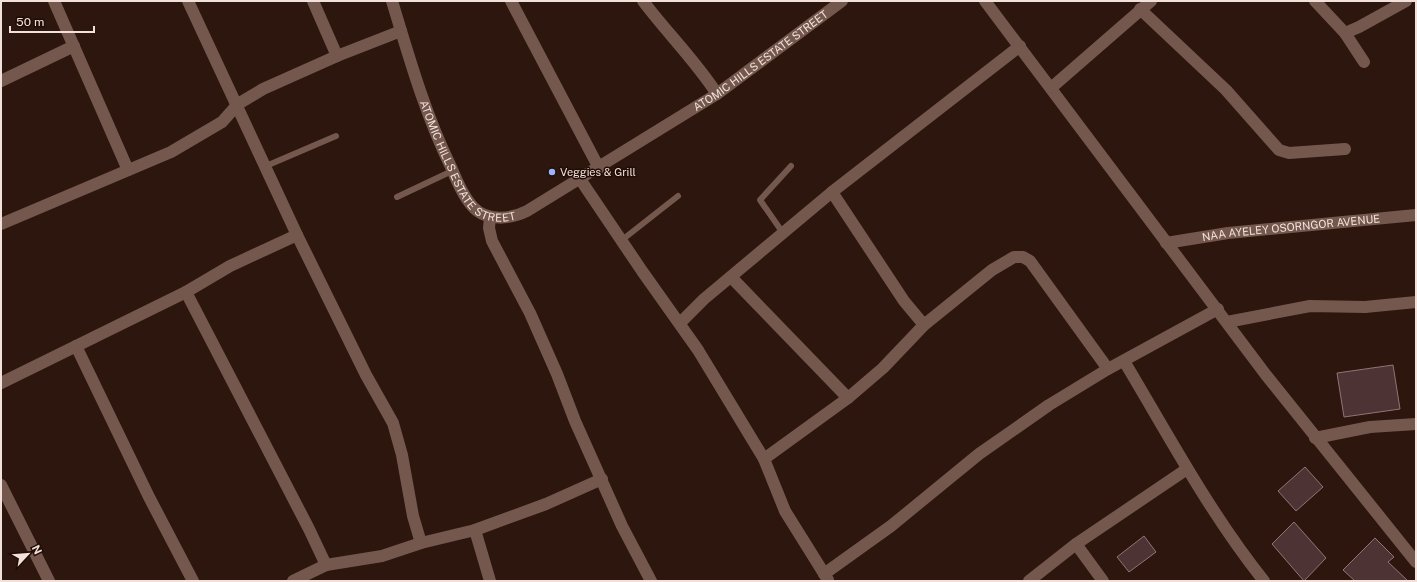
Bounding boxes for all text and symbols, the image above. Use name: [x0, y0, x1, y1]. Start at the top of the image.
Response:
street label: ATOMIC HILLS ESTATE STREET: [691, 7, 830, 113]
scale bar: [10, 8, 94, 34]
text: 50 m: [16, 15, 44, 29]
street label: ATOMIC HILLS ESTATE STREET: [418, 99, 517, 224]
place label: Veggies & Grill: [560, 166, 636, 178]
marker: Veggies & Grill: [547, 167, 557, 177]
street label: NAA AYELEY OSORNGOR AVENUE: [1201, 212, 1381, 243]
north arrow: [8, 534, 48, 574]
text: N: [30, 543, 44, 556]

